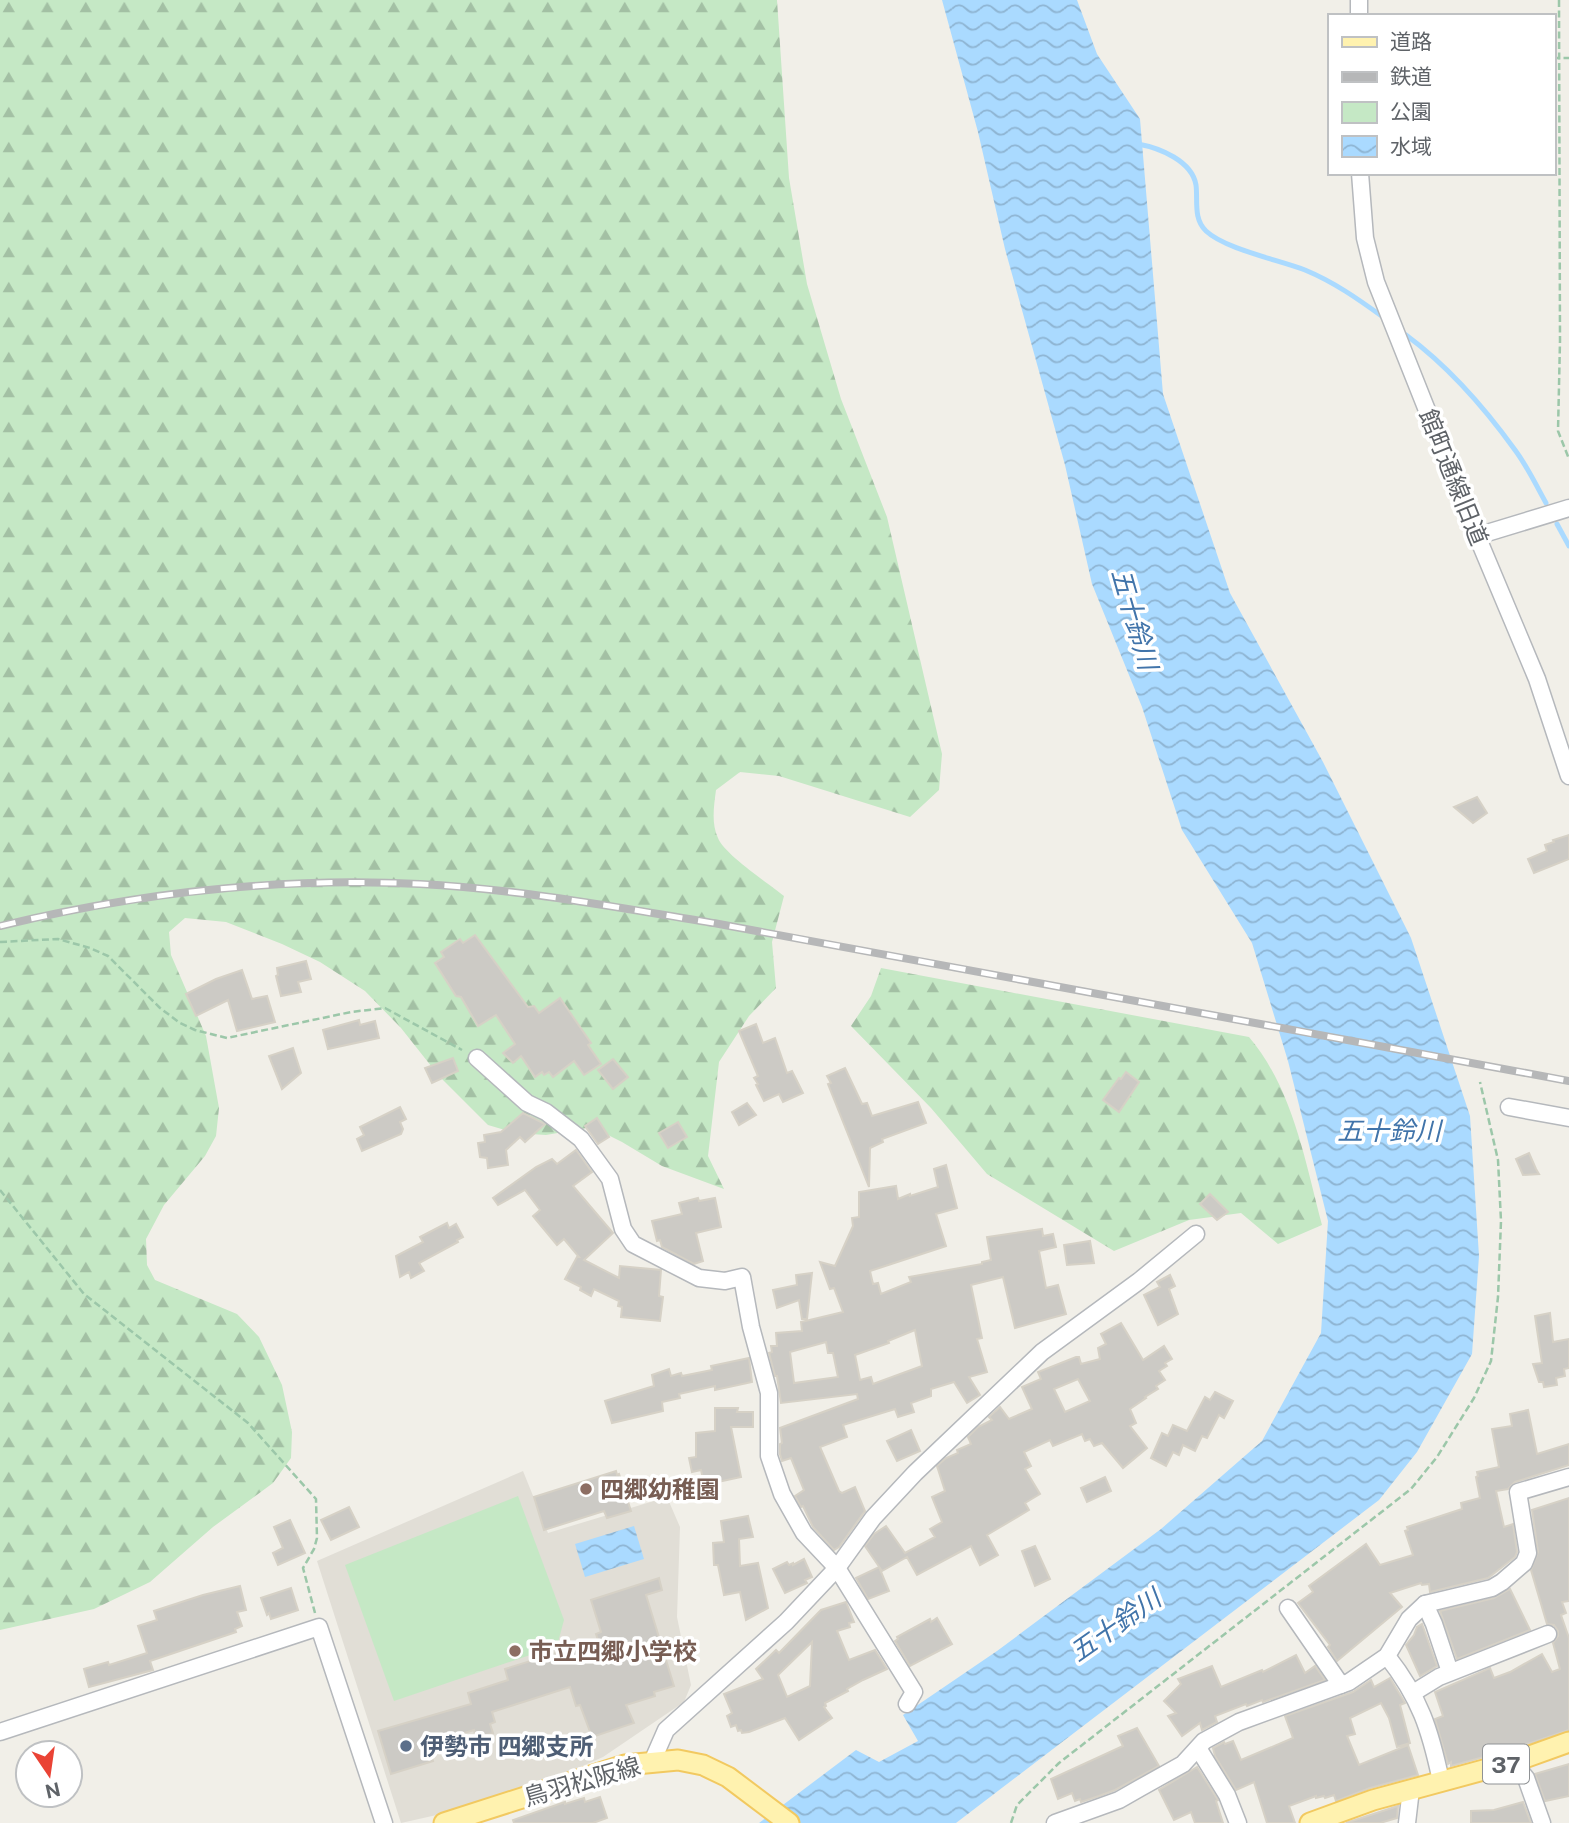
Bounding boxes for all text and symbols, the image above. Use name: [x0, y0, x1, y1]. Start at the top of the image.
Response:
legend: [1328, 14, 1555, 175]
text: 道路: [1390, 29, 1432, 54]
text: 鉄道: [1390, 64, 1432, 89]
text: 公園: [1390, 99, 1432, 124]
text: 水域: [1390, 134, 1432, 159]
street label: 館町通線旧道: [1414, 405, 1494, 549]
water label: 五十鈴川: [1106, 565, 1165, 676]
water label: 五十鈴川: [1337, 1115, 1444, 1146]
place label: 四郷幼稚園: [600, 1475, 720, 1503]
marker: 四郷幼稚園: [578, 1481, 594, 1497]
water label: 五十鈴川: [1064, 1581, 1169, 1668]
place label: 市立四郷小学校: [529, 1637, 697, 1665]
marker: 市立四郷小学校: [507, 1643, 523, 1659]
place label: 伊勢市 四郷支所: [420, 1732, 593, 1760]
marker: 伊勢市 四郷支所: [398, 1738, 414, 1754]
north arrow: [14, 1739, 84, 1809]
road number: 37: [1483, 1744, 1529, 1784]
street label: 鳥羽松阪線: [520, 1751, 644, 1811]
text: N: [43, 1778, 63, 1803]

